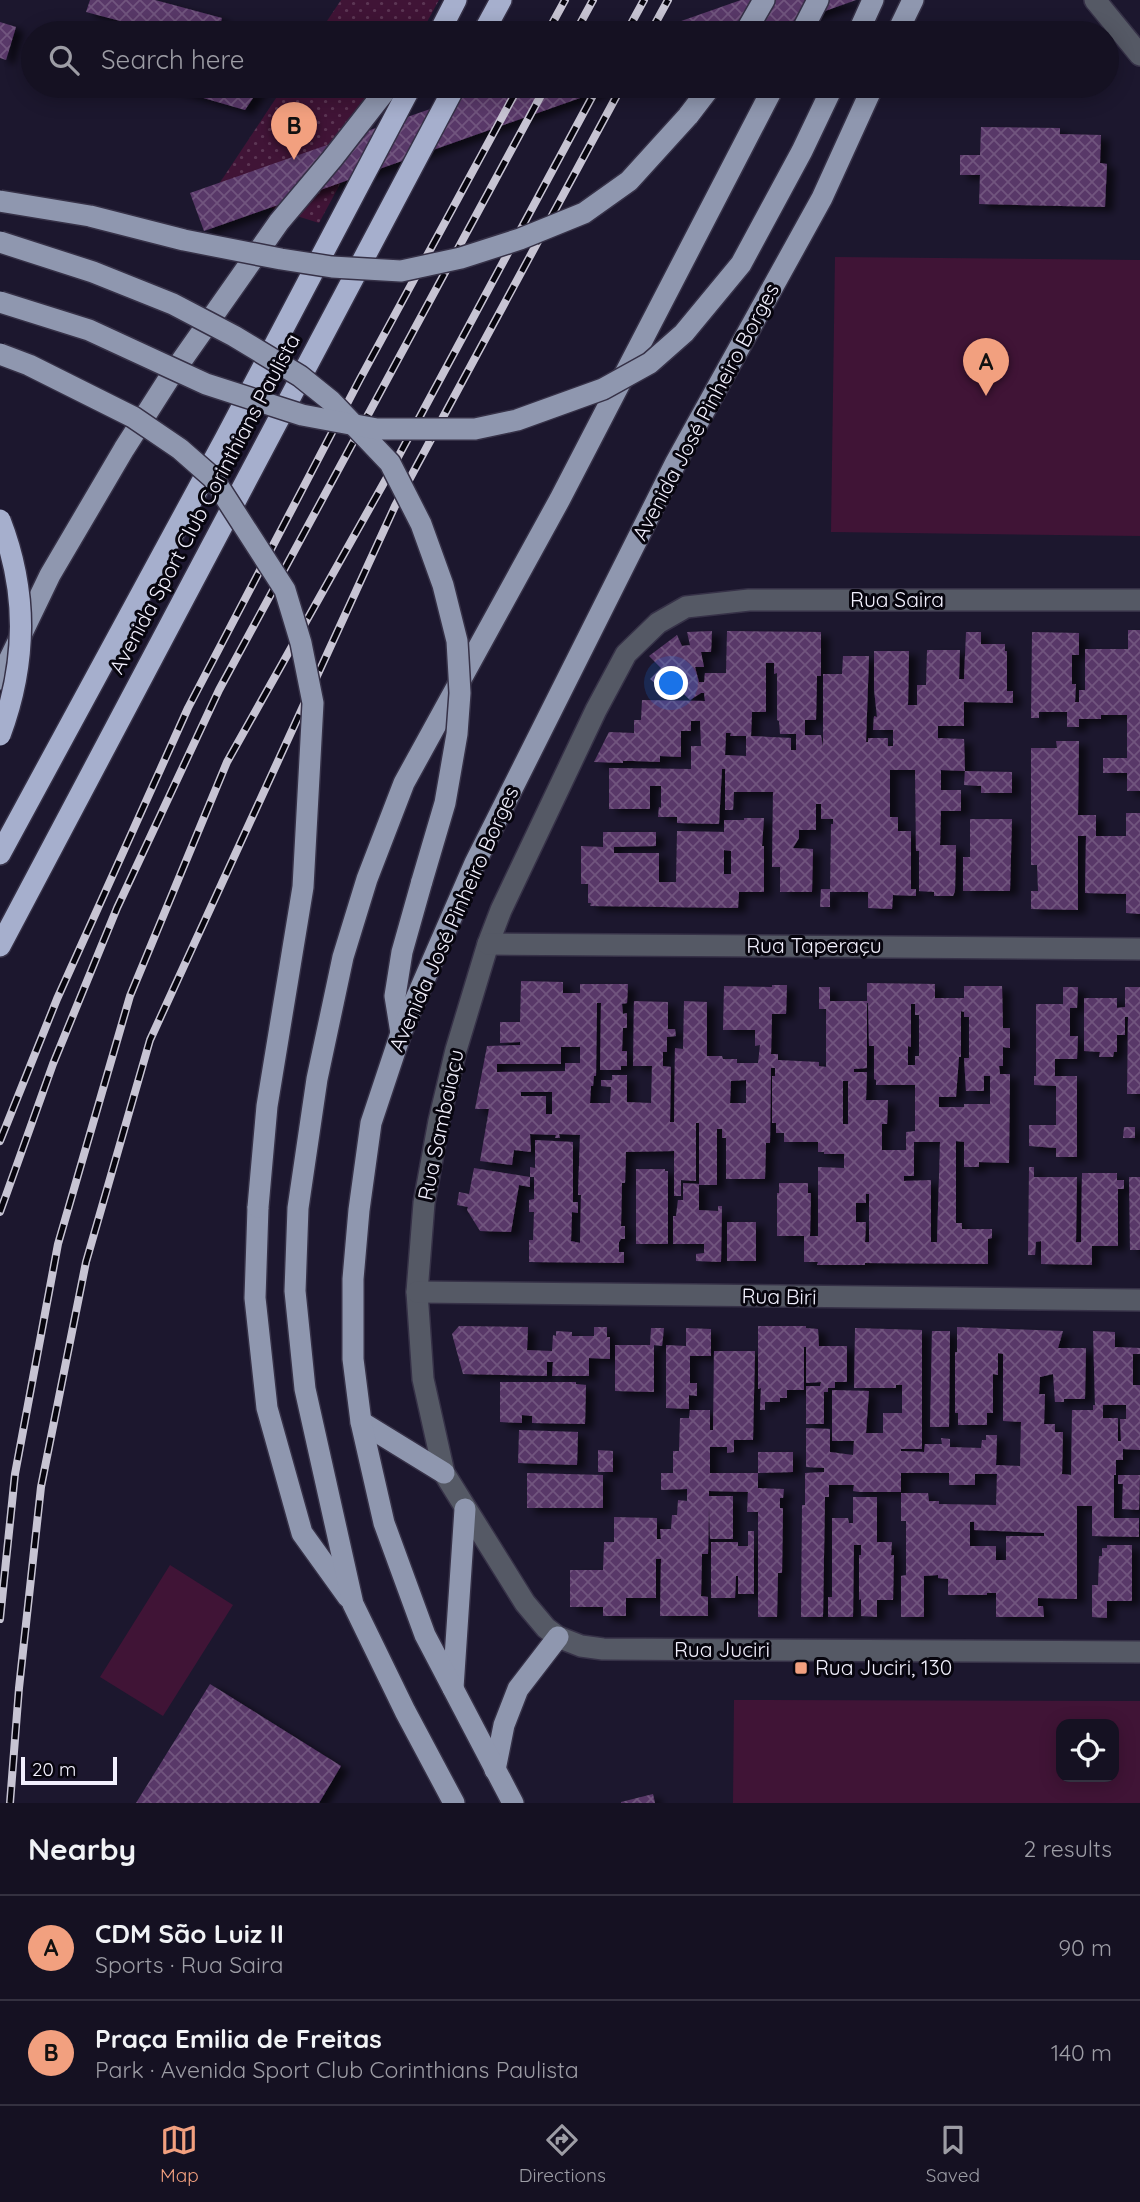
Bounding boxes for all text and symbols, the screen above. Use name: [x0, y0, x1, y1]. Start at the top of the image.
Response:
search box: [21, 21, 1119, 98]
icon: search: [45, 41, 83, 79]
text: Search here: [101, 43, 245, 76]
pin: B: [271, 102, 317, 160]
street label: Avenida José Pinheiro Borges: [626, 278, 784, 545]
street label: Avenida Sport Club Corinthians Paulista: [103, 329, 305, 678]
pin: A: [963, 338, 1009, 396]
street label: Rua Saira: [850, 586, 944, 612]
your location: [654, 666, 688, 700]
street label: Avenida José Pinheiro Borges: [383, 782, 523, 1055]
street label: Rua Taperaçu: [746, 932, 882, 958]
street label: Rua Sambaiaçu: [411, 1047, 469, 1203]
street label: Rua Biri: [741, 1282, 817, 1310]
street label: Rua Juciri: [674, 1636, 770, 1662]
place label: Rua Juciri, 130: [815, 1654, 952, 1680]
marker: Rua Juciri, 130: [793, 1660, 809, 1676]
map controls: [1056, 1719, 1119, 1782]
button: locate: [1056, 1719, 1119, 1782]
scale bar: [21, 1754, 117, 1786]
text: 20 m: [32, 1757, 76, 1781]
text: Nearby: [28, 1830, 136, 1868]
text: 2 results: [1023, 1834, 1112, 1863]
text: CDM São Luiz II: [95, 1917, 284, 1950]
text: A: [44, 1933, 58, 1962]
text: 90 m: [1058, 1933, 1112, 1962]
text: Sports · Rua Saira: [95, 1950, 284, 1979]
text: Praça Emilia de Freitas: [95, 2022, 382, 2055]
text: B: [43, 2038, 59, 2067]
text: 140 m: [1051, 2038, 1112, 2067]
text: Park · Avenida Sport Club Corinthians Paulista: [95, 2055, 579, 2084]
tab: Map: [160, 2121, 199, 2187]
tab: Directions: [519, 2121, 606, 2187]
tab: Saved: [926, 2121, 980, 2187]

